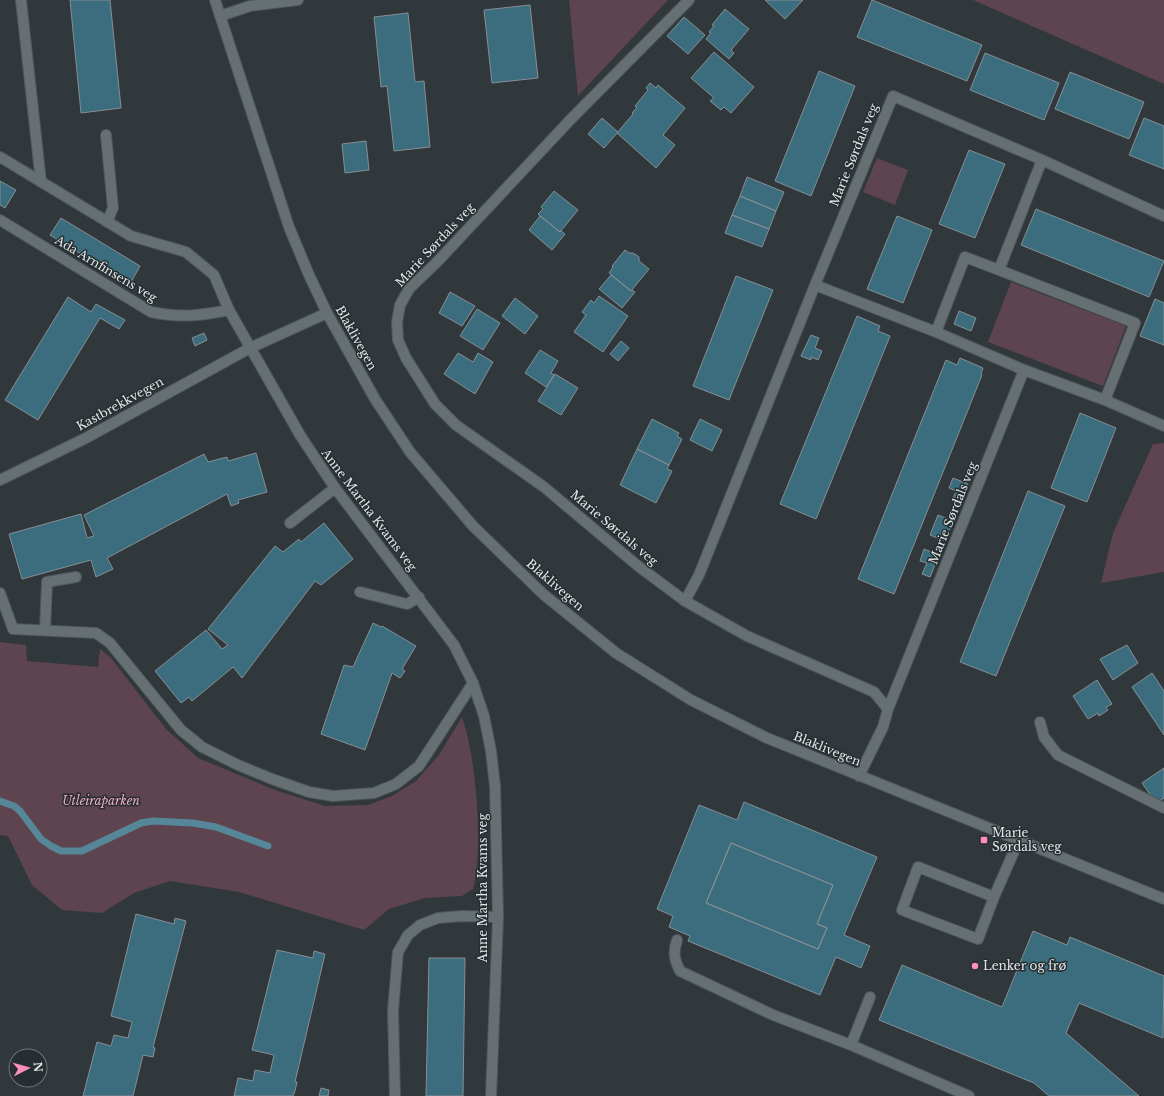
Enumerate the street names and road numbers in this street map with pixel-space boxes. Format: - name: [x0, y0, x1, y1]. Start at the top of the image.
- street label: Marie Sørdals veg: [826, 101, 881, 208]
- street label: Marie Sørdals veg: [392, 199, 478, 290]
- street label: Ada Arnfinsens veg: [52, 232, 161, 305]
- street label: Blaklivegen: [333, 303, 380, 373]
- street label: Kastbrekkvegen: [74, 373, 166, 434]
- street label: Anne Martha Kvams veg: [318, 445, 421, 574]
- street label: Marie Sørdals veg: [925, 459, 980, 566]
- street label: Marie Sørdals veg: [568, 487, 662, 569]
- street label: Blaklivegen: [524, 556, 587, 614]
- street label: Blaklivegen: [791, 728, 863, 769]
- street label: Anne Martha Kvams veg: [475, 813, 490, 964]

